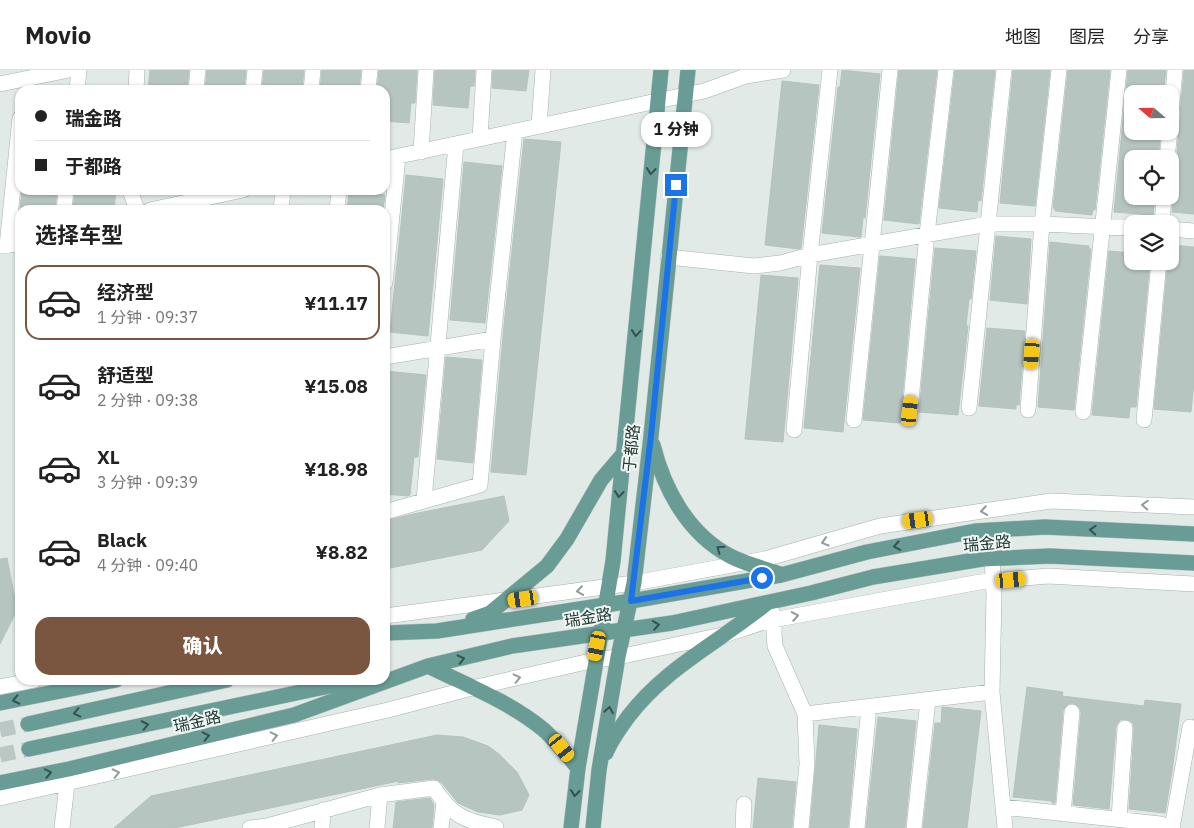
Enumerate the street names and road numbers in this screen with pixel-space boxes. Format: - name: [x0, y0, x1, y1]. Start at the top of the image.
- street label: 于都路: [619, 423, 643, 473]
- street label: 瑞金路: [962, 531, 1012, 555]
- street label: 瑞金路: [563, 603, 613, 631]
- street label: 瑞金路: [171, 706, 223, 736]

